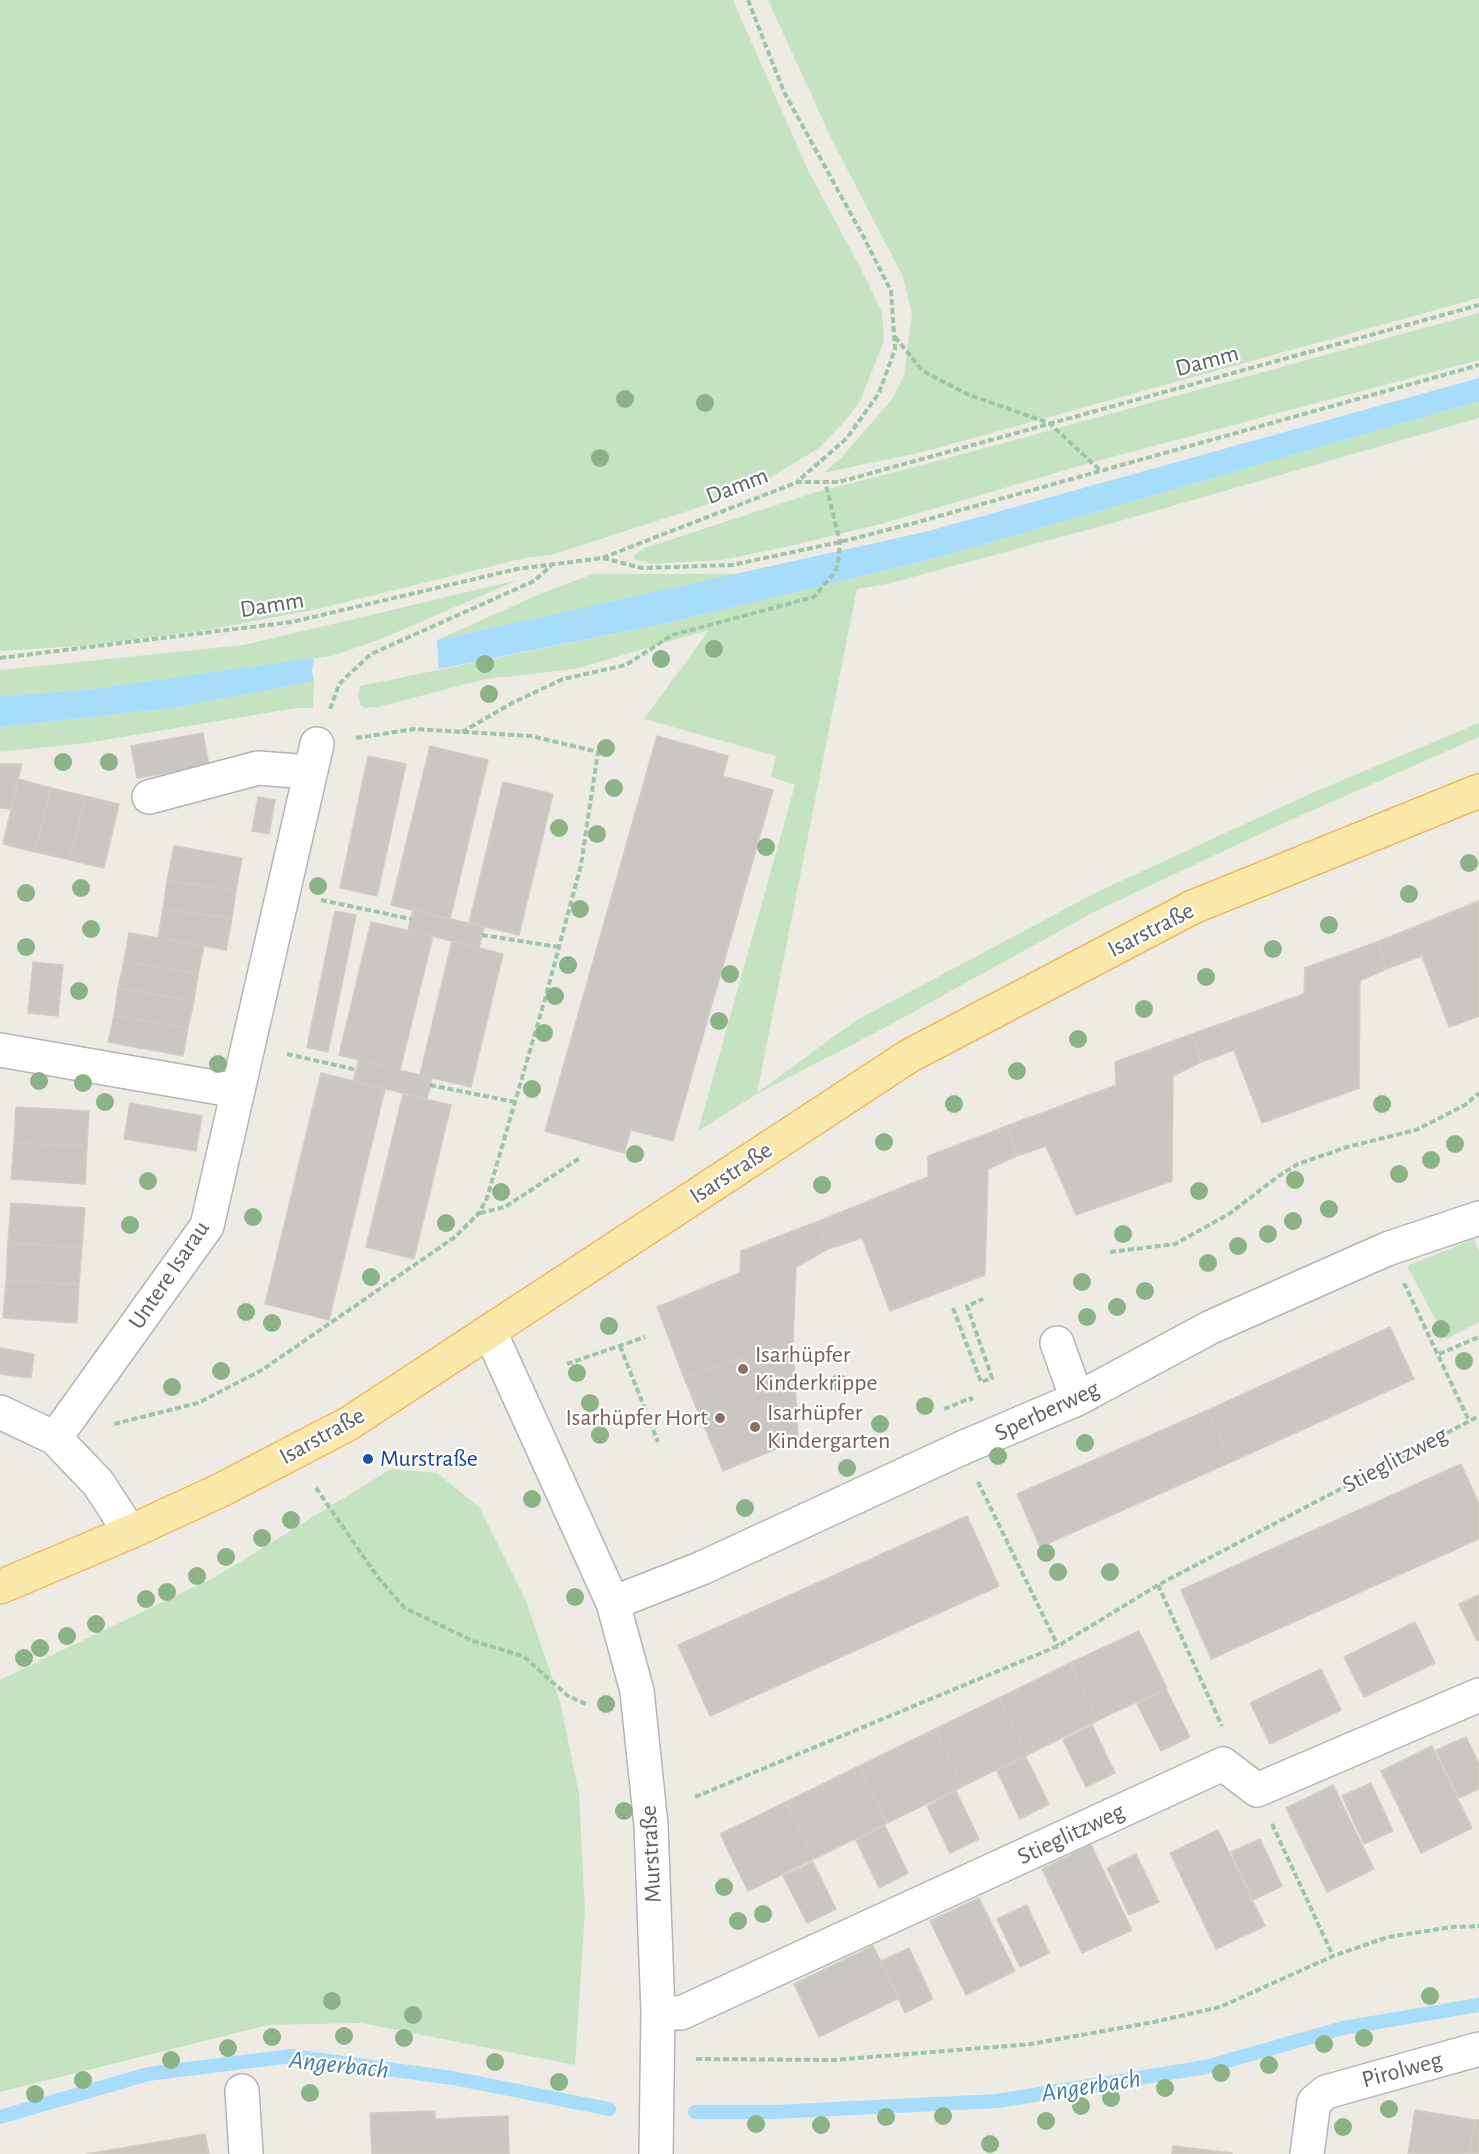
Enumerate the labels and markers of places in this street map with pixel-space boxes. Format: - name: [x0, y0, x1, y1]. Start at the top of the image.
- place label: Isarhüpfer Kinderkrippe: [755, 1341, 878, 1397]
- marker: Isarhüpfer Kinderkrippe: [736, 1362, 750, 1376]
- place label: Isarhüpfer Kindergarten: [767, 1399, 890, 1455]
- place label: Isarhüpfer Hort: [566, 1404, 708, 1432]
- marker: Isarhüpfer Hort: [713, 1411, 727, 1425]
- marker: Isarhüpfer Kindergarten: [748, 1420, 762, 1434]
- place label: Murstraße: [380, 1445, 478, 1473]
- marker: Murstraße: [361, 1452, 375, 1466]

